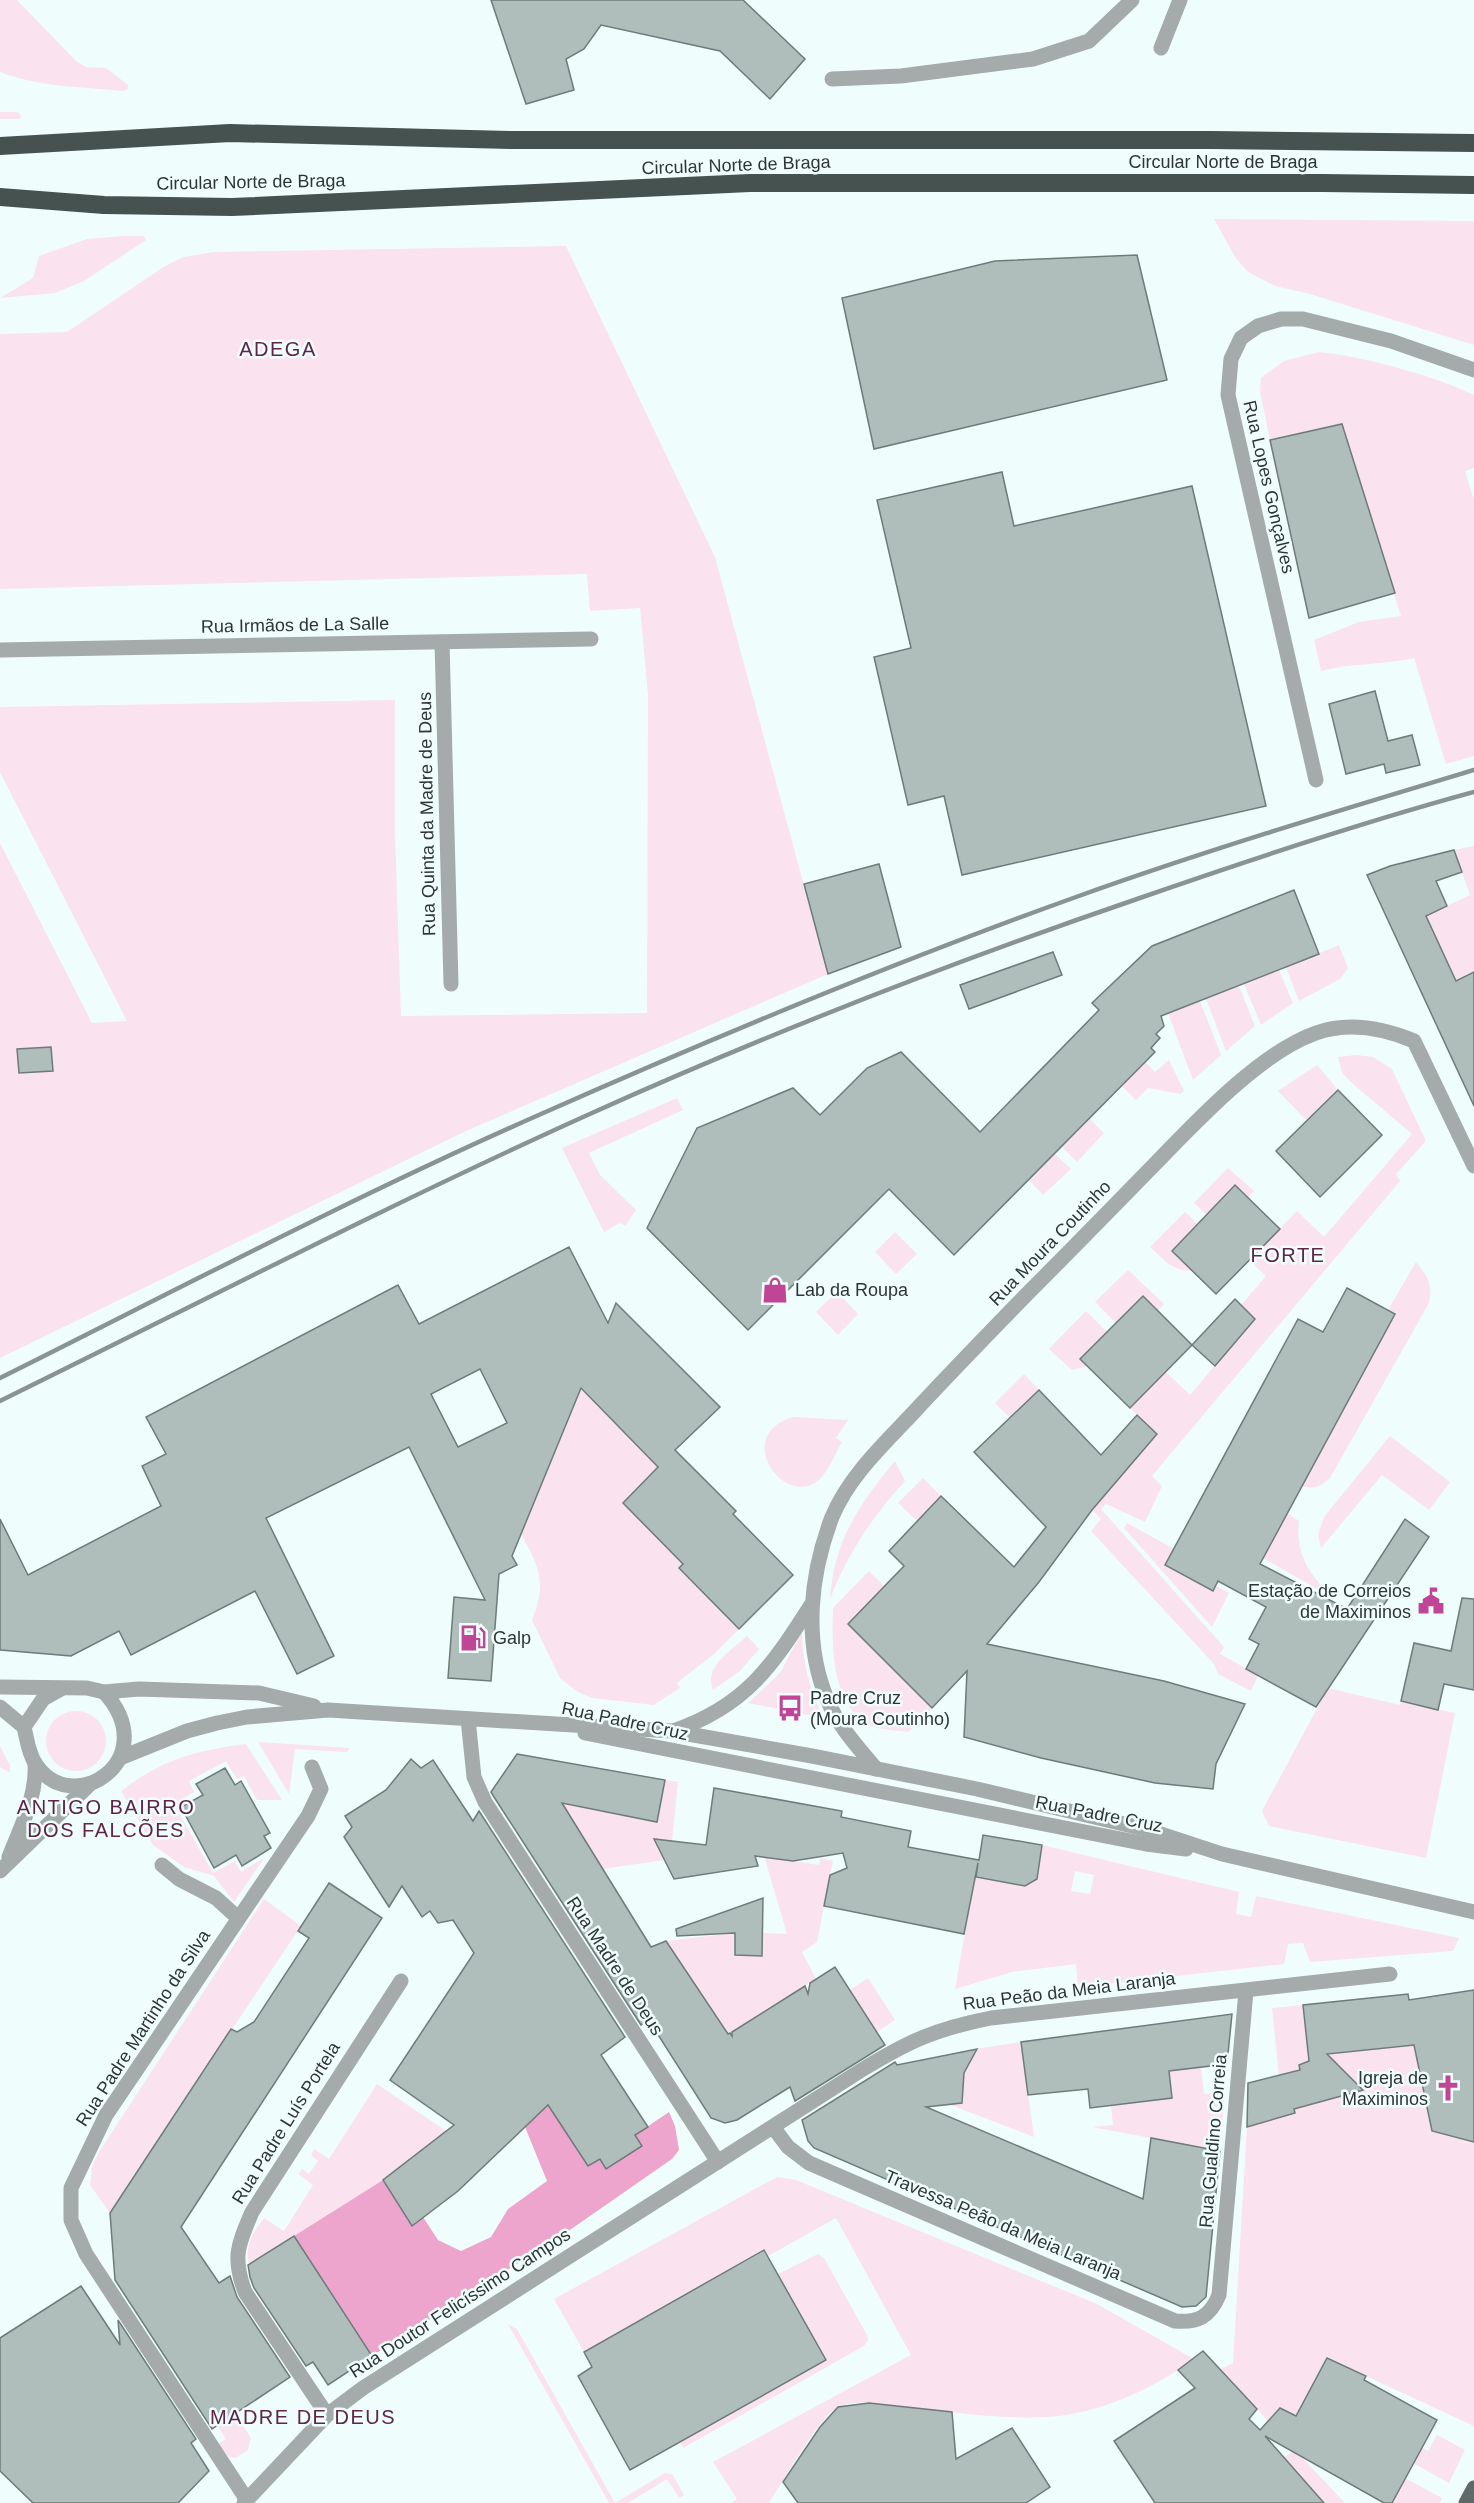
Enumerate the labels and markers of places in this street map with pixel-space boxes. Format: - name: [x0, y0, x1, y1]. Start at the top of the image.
- shop icon: Lab da Roupa: [760, 1275, 790, 1305]
- place label: Lab da Roupa: [795, 1280, 909, 1300]
- place label: Estação de Correios de Maximinos: [1248, 1581, 1411, 1622]
- public building icon: Estação de Correios de Maximinos: [1416, 1586, 1446, 1616]
- fuel station icon: Galp: [458, 1623, 488, 1653]
- place label: Galp: [493, 1628, 531, 1648]
- place label: Padre Cruz (Moura Coutinho): [810, 1688, 950, 1729]
- bus stop icon: Padre Cruz (Moura Coutinho): [775, 1693, 805, 1723]
- place label: Igreja de Maximinos: [1342, 2068, 1428, 2109]
- church icon: Igreja de Maximinos: [1433, 2073, 1463, 2103]

